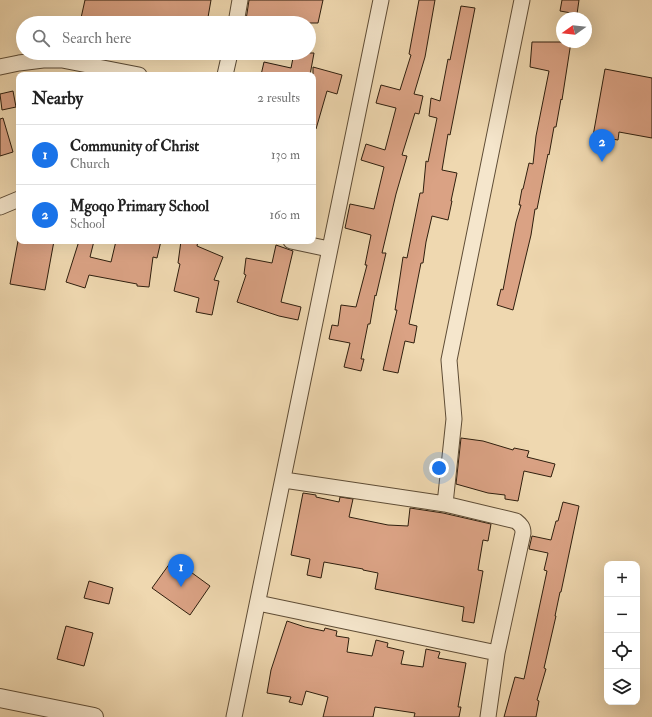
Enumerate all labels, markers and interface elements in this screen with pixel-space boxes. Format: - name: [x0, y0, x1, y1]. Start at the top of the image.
- north arrow: [556, 12, 592, 48]
- search box: [16, 16, 316, 60]
- icon: search: [30, 27, 52, 49]
- text: Search here: [62, 29, 131, 48]
- text: Nearby: [32, 88, 83, 109]
- text: 2 results: [257, 90, 300, 106]
- pin: 2: [589, 129, 615, 162]
- text: Community of Christ: [70, 137, 199, 156]
- text: 1: [43, 147, 47, 163]
- text: 130 m: [271, 147, 300, 163]
- text: Church: [70, 156, 110, 172]
- text: Mgoqo Primary School: [70, 197, 209, 216]
- text: 2: [42, 207, 48, 223]
- text: 160 m: [269, 207, 300, 223]
- text: School: [70, 216, 105, 232]
- your location: [429, 458, 449, 478]
- pin: 1: [168, 554, 194, 587]
- map controls: [604, 561, 640, 705]
- button: +: [604, 561, 640, 597]
- button: −: [604, 597, 640, 633]
- button: locate: [604, 633, 640, 669]
- button: layers: [604, 669, 640, 705]

